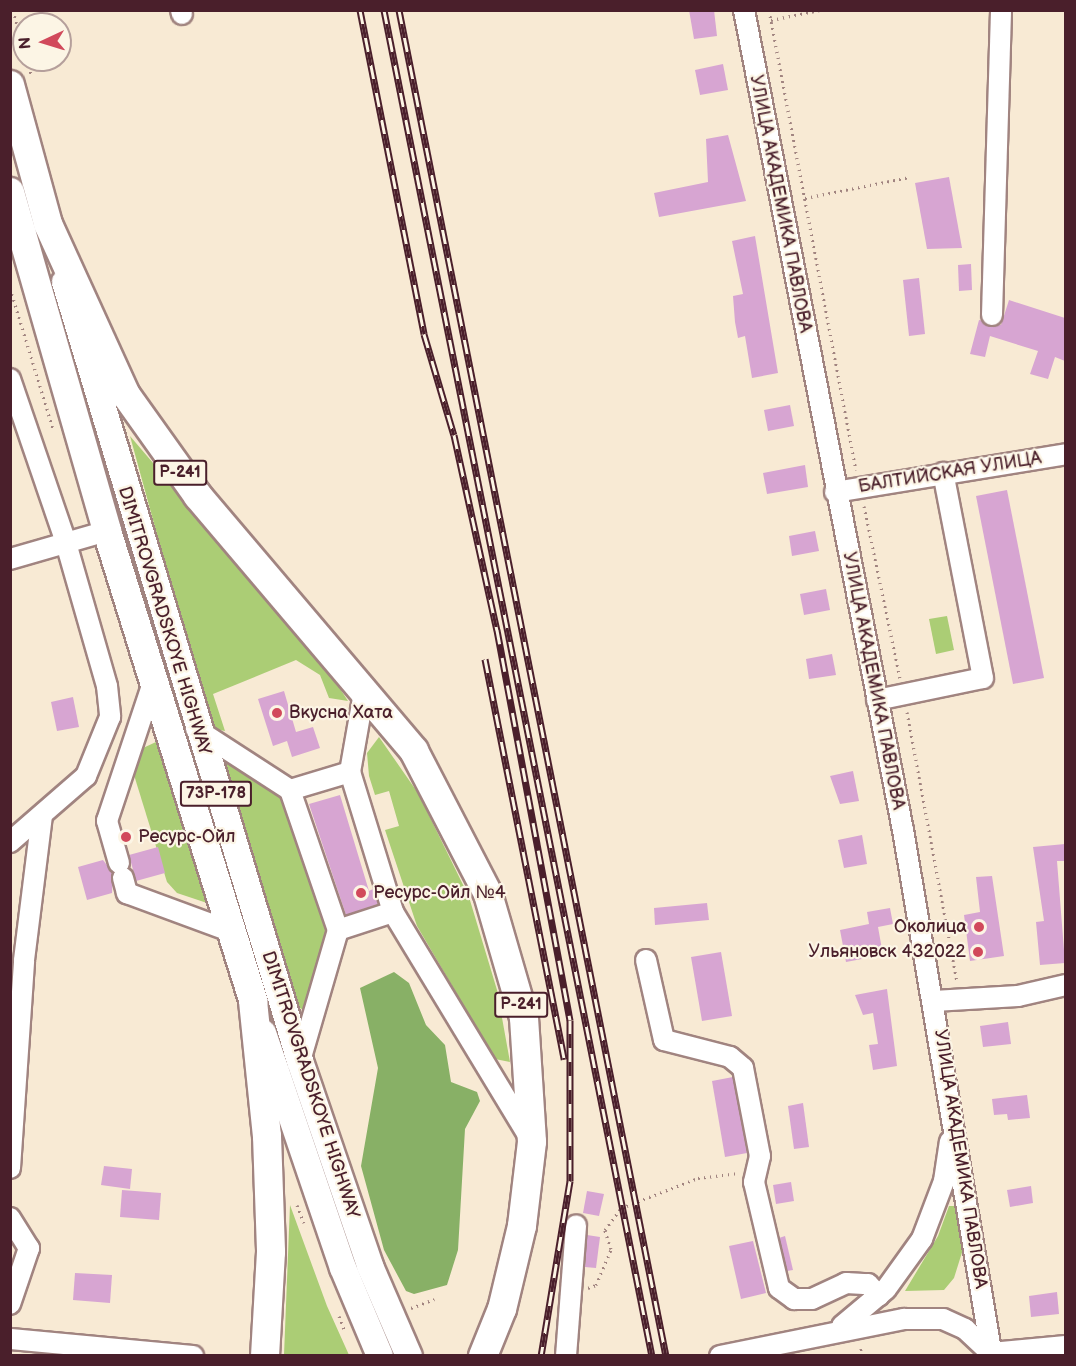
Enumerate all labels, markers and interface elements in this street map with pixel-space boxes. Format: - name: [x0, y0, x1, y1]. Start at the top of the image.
- north arrow: [12, 12, 72, 72]
- text: N: [16, 36, 35, 50]
- street label: УЛИЦА АКАДЕМИКА ПАВЛОВА: [744, 73, 816, 335]
- street label: БАЛТИЙСКАЯ УЛИЦА: [857, 448, 1043, 498]
- road number: Р-241: [153, 460, 207, 486]
- street label: DIMITROVGRADSKOYE HIGHWAY: [113, 484, 215, 758]
- street label: УЛИЦА АКАДЕМИКА ПАВЛОВА: [837, 550, 909, 812]
- place label: Вкусна Хата: [289, 702, 393, 724]
- marker: Вкусна Хата: [270, 706, 284, 720]
- road number: 73Р-178: [178, 781, 254, 807]
- place label: Ресурс-Ойл: [138, 826, 236, 848]
- marker: Ресурс-Ойл: [119, 830, 133, 844]
- place label: Ресурс-Ойл №4: [373, 882, 506, 904]
- marker: Ресурс-Ойл №4: [354, 886, 368, 900]
- place label: Околица: [894, 916, 967, 938]
- marker: Околица: [972, 920, 986, 934]
- place label: Ульяновск 432022: [808, 941, 966, 963]
- marker: Ульяновск 432022: [971, 945, 985, 959]
- street label: DIMITROVGRADSKOYE HIGHWAY: [257, 949, 363, 1221]
- road number: Р-241: [494, 992, 548, 1018]
- street label: УЛИЦА АКАДЕМИКА ПАВЛОВА: [929, 1028, 991, 1290]

